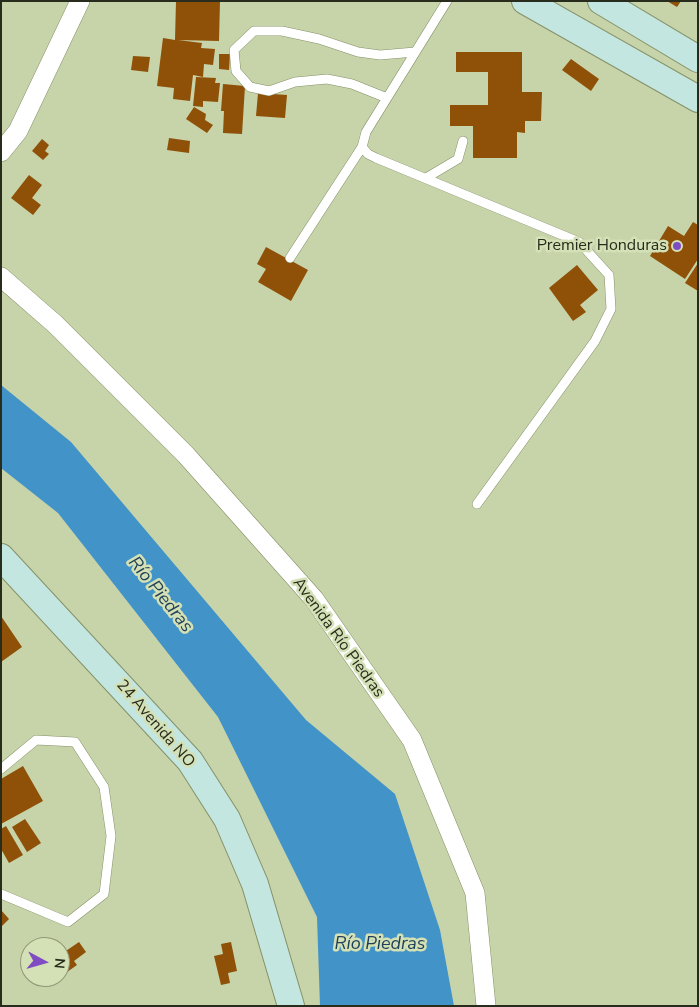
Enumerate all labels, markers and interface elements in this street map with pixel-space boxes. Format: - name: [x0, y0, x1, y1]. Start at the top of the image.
- place label: Premier Honduras: [537, 236, 667, 256]
- marker: Premier Honduras: [671, 240, 683, 252]
- water label: Río Piedras: [123, 553, 197, 637]
- street label: Avenida Río Piedras: [288, 574, 388, 702]
- street label: 24 Avenida NO: [112, 676, 198, 772]
- water label: Río Piedras: [334, 934, 426, 956]
- north arrow: [20, 937, 70, 987]
- text: N: [49, 957, 69, 970]

